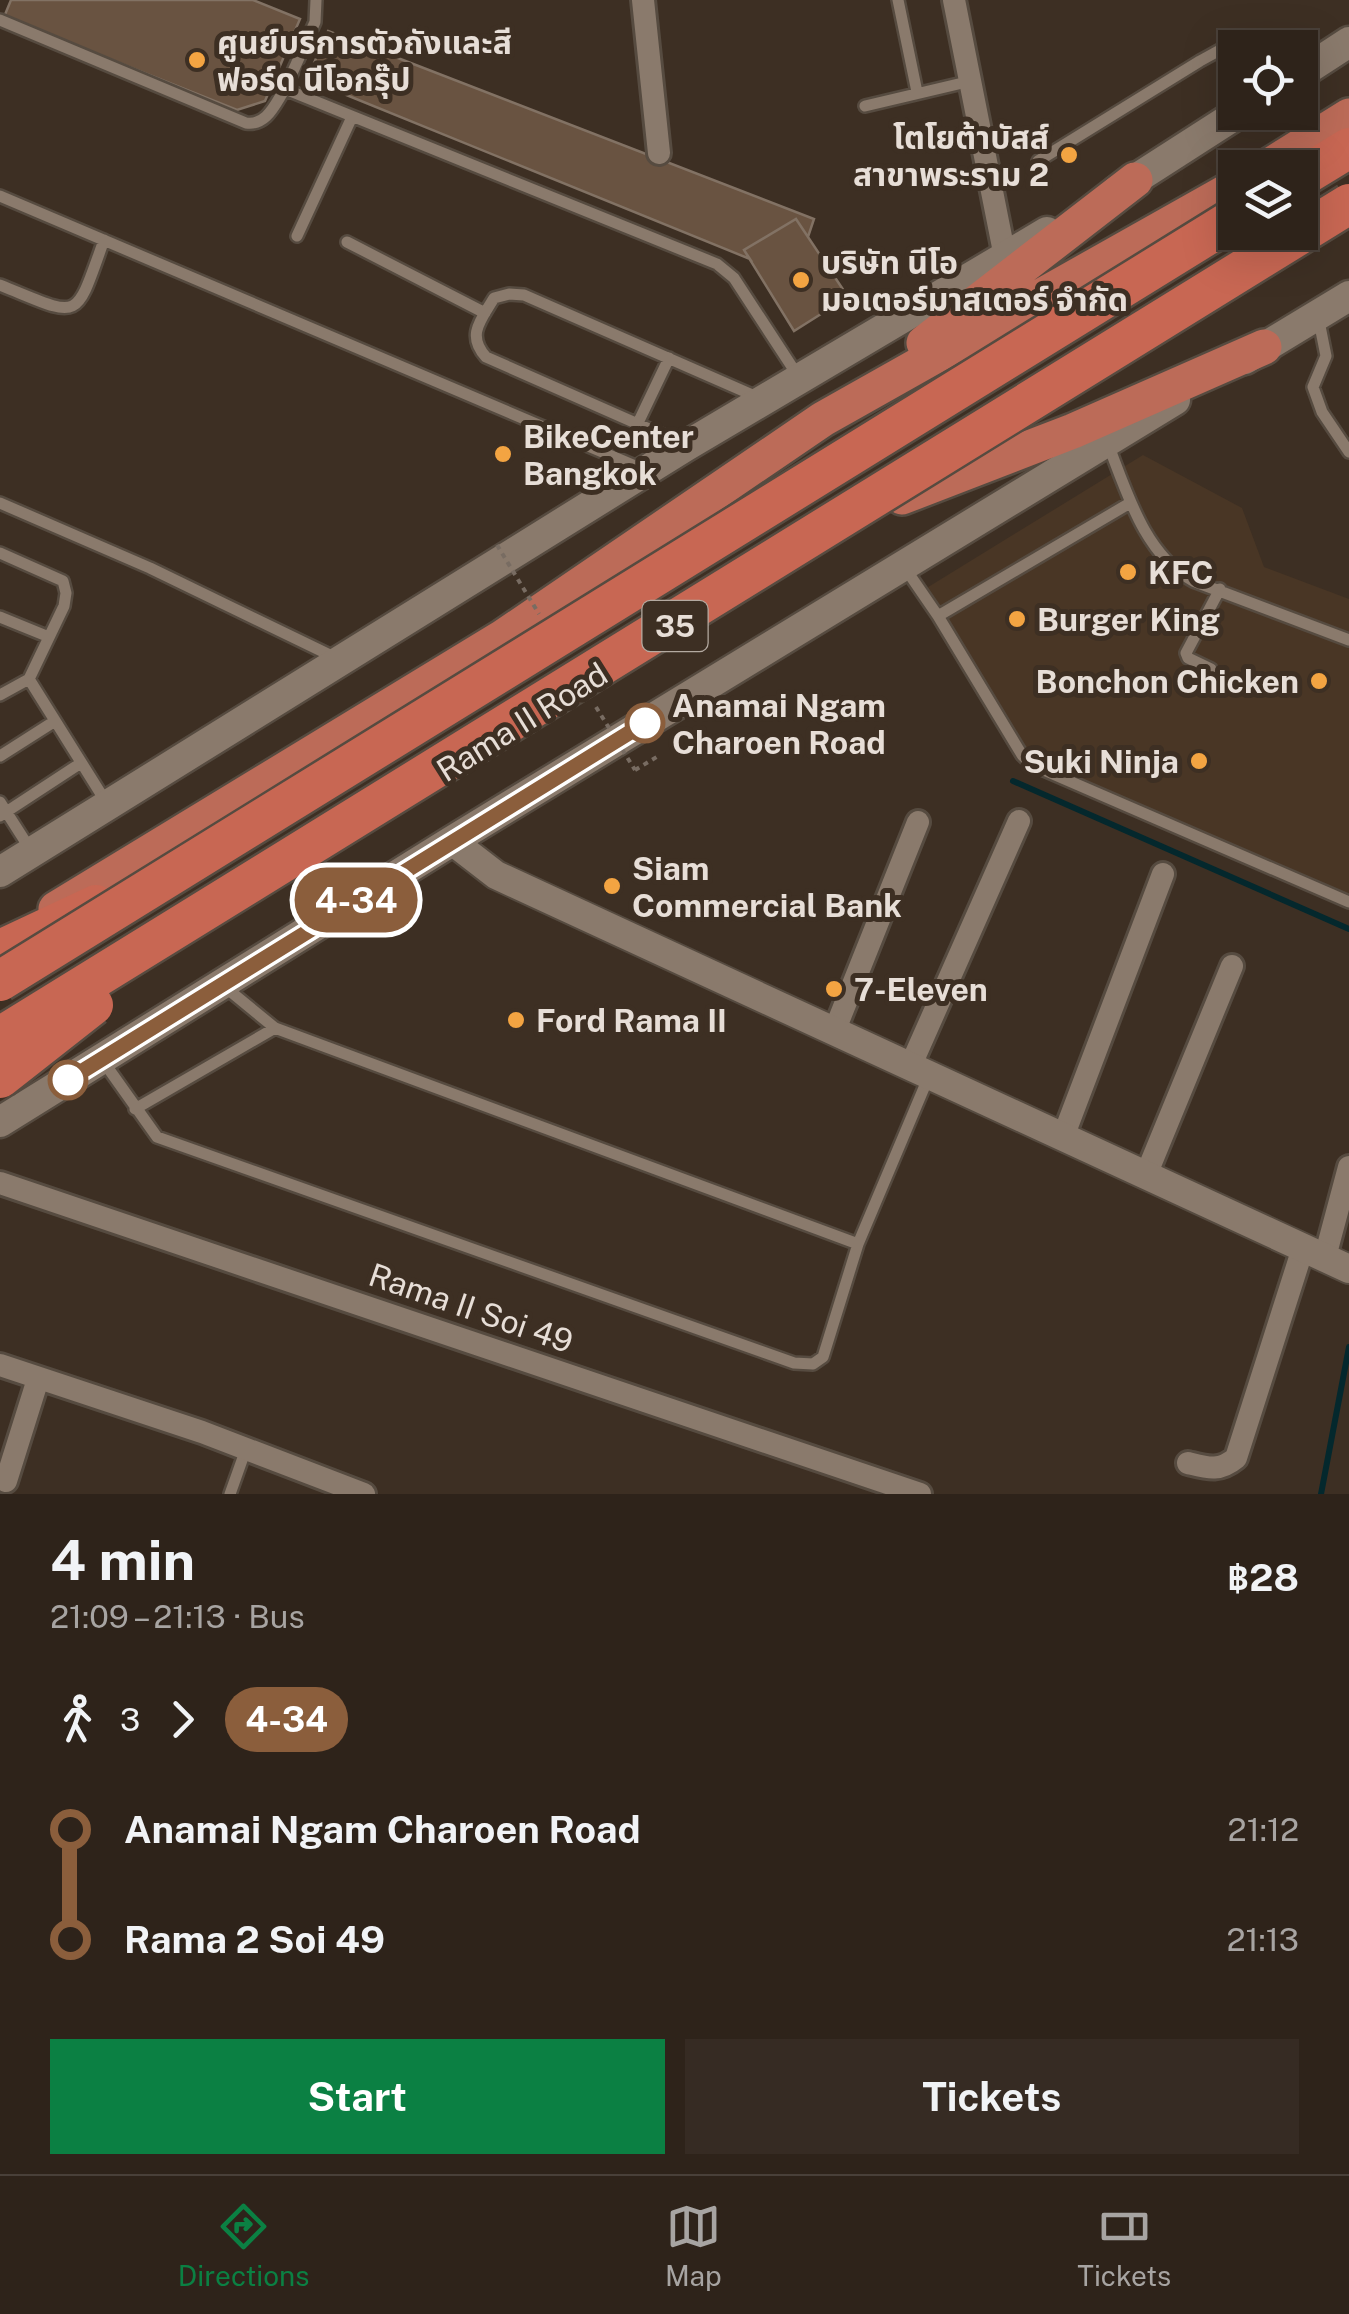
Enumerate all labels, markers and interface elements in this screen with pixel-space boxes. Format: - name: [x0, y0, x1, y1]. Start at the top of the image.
- place label: ศูนย์บริการตัวถังและสี ฟอร์ด นีโอกรุ๊ป: [217, 24, 512, 99]
- map controls: [1218, 30, 1318, 250]
- button: locate: [1218, 30, 1318, 130]
- marker: ศูนย์บริการตัวถังและสี ฟอร์ด นีโอกรุ๊ป: [186, 49, 208, 71]
- place label: โตโยต้าบัสส์ สาขาพระราม 2: [853, 119, 1049, 193]
- marker: โตโยต้าบัสส์ สาขาพระราม 2: [1058, 144, 1080, 166]
- button: layers: [1218, 150, 1318, 250]
- place label: บริษัท นีโอ มอเตอร์มาสเตอร์ จำกัด: [821, 244, 1128, 318]
- marker: บริษัท นีโอ มอเตอร์มาสเตอร์ จำกัด: [790, 269, 812, 291]
- place label: BikeCenter Bangkok: [523, 418, 694, 492]
- marker: BikeCenter Bangkok: [492, 443, 514, 465]
- place label: KFC: [1148, 554, 1214, 591]
- marker: KFC: [1117, 561, 1139, 583]
- road number: 35: [642, 601, 708, 651]
- place label: Burger King: [1037, 601, 1220, 638]
- marker: Burger King: [1006, 608, 1028, 630]
- street label: Rama II Road: [430, 655, 614, 789]
- place label: Bonchon Chicken: [1036, 663, 1299, 700]
- marker: Bonchon Chicken: [1308, 670, 1330, 692]
- place label: Anamai Ngam Charoen Road: [672, 687, 886, 761]
- marker: Anamai Ngam Charoen Road: [626, 704, 664, 742]
- place label: Suki Ninja: [1023, 743, 1179, 780]
- marker: Suki Ninja: [1188, 750, 1210, 772]
- place label: Siam Commercial Bank: [632, 850, 902, 924]
- line badge: 4-34: [286, 868, 426, 932]
- marker: Siam Commercial Bank: [601, 875, 623, 897]
- text: 4-34: [315, 880, 397, 921]
- place label: 7-Eleven: [854, 971, 988, 1008]
- marker: 7-Eleven: [823, 978, 845, 1000]
- place label: Ford Rama II: [536, 1002, 727, 1039]
- marker: Ford Rama II: [505, 1009, 527, 1031]
- unlabelled marker: [49, 1061, 87, 1099]
- street label: Rama II Soi 49: [364, 1256, 578, 1360]
- text: 4 min: [50, 1528, 195, 1592]
- text: ฿28: [1227, 1555, 1299, 1600]
- text: 21:09 – 21:13 · Bus: [50, 1598, 305, 1635]
- icon: walk: [50, 1692, 105, 1747]
- icon: forward: [155, 1692, 210, 1747]
- text: 4-34: [245, 1699, 328, 1740]
- text: 3: [120, 1701, 140, 1738]
- text: Anamai Ngam Charoen Road: [124, 1807, 641, 1852]
- text: 21:12: [1228, 1811, 1299, 1848]
- text: Rama 2 Soi 49: [124, 1917, 385, 1962]
- text: 21:13: [1227, 1921, 1299, 1958]
- button: Start: [50, 2039, 665, 2154]
- button: Tickets: [685, 2039, 1299, 2154]
- tab: Directions: [178, 2199, 309, 2292]
- tab: Map: [665, 2199, 722, 2292]
- tab: Tickets: [1077, 2199, 1171, 2292]

